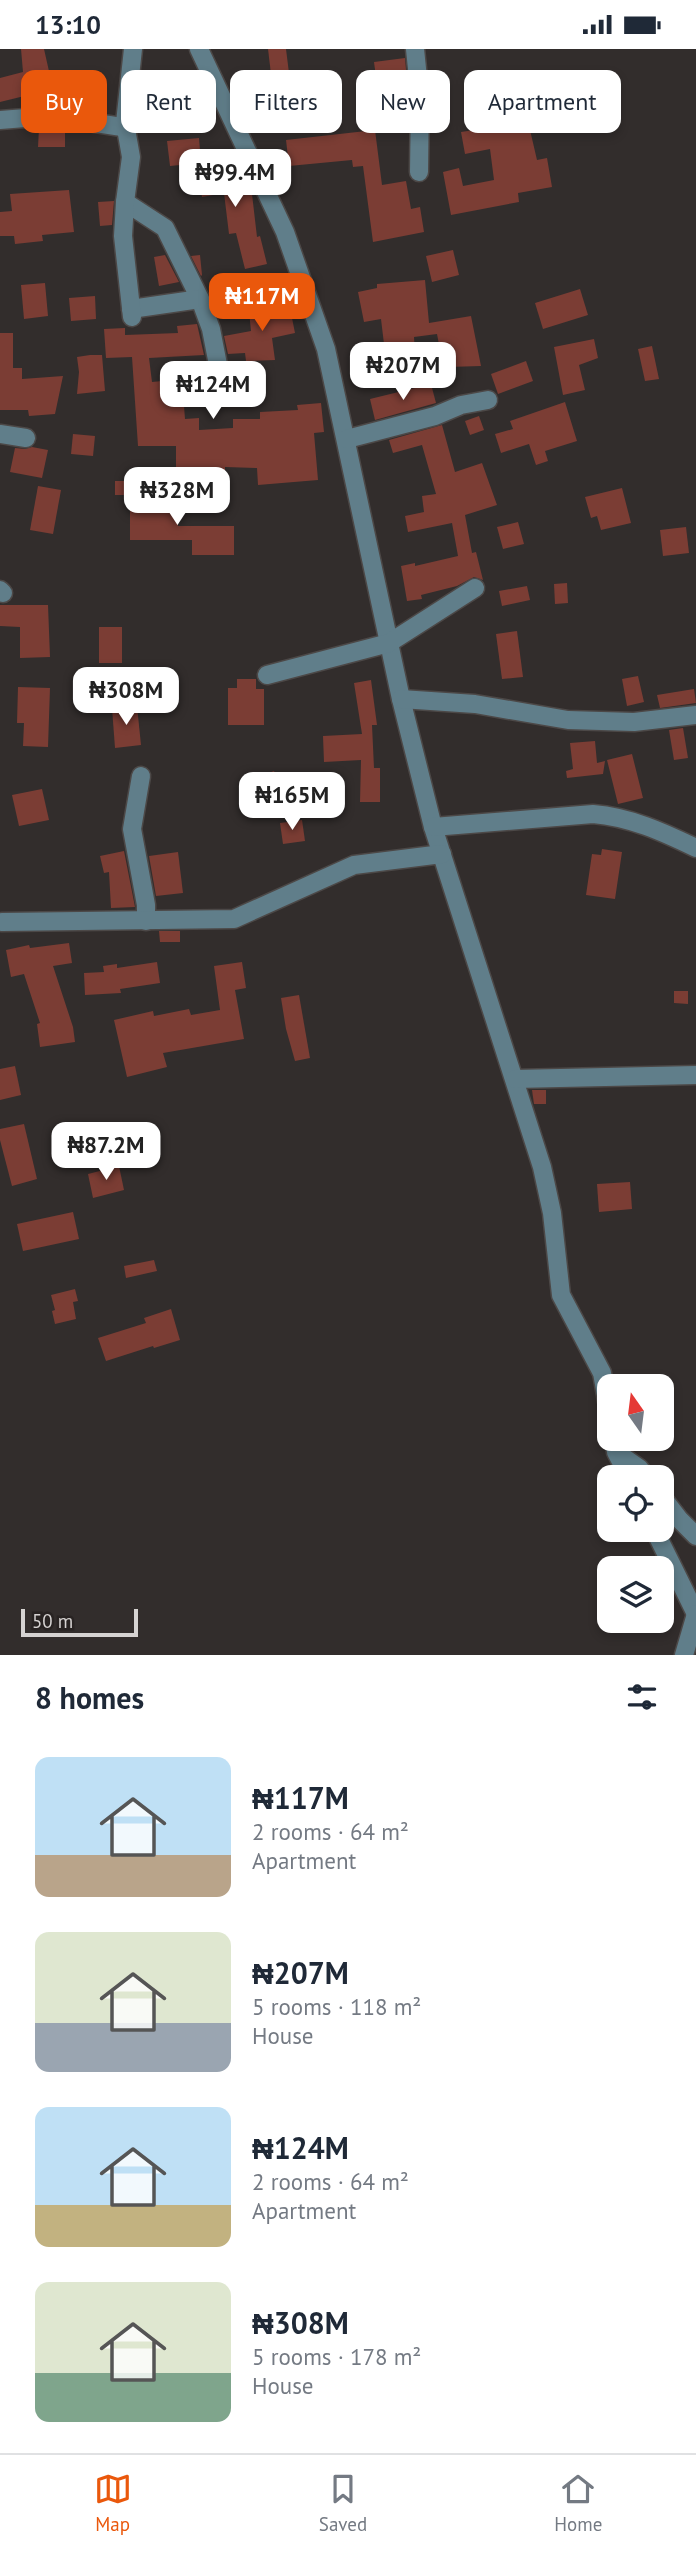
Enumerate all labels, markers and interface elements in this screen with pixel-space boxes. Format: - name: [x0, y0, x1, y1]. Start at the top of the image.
- text: 13:10: [35, 8, 101, 41]
- chip: Buy: [21, 70, 107, 133]
- chip: Rent: [121, 70, 216, 133]
- chip: Filters: [230, 70, 342, 133]
- chip: New: [356, 70, 450, 133]
- chip: Apartment: [464, 70, 621, 133]
- pin: ₦99.4M: [178, 149, 292, 209]
- text: ₦99.4M: [195, 157, 275, 186]
- pin: ₦117M: [213, 273, 311, 333]
- text: ₦117M: [225, 281, 299, 310]
- pin: ₦207M: [354, 343, 452, 402]
- text: ₦207M: [366, 350, 440, 379]
- pin: ₦124M: [164, 361, 262, 421]
- text: ₦124M: [176, 369, 250, 398]
- pin: ₦328M: [128, 468, 226, 527]
- text: ₦328M: [140, 475, 214, 504]
- pin: ₦308M: [77, 667, 175, 727]
- text: ₦308M: [89, 675, 163, 704]
- pin: ₦165M: [243, 773, 341, 832]
- text: ₦165M: [255, 780, 329, 809]
- pin: ₦87.2M: [49, 1123, 163, 1182]
- text: ₦87.2M: [67, 1130, 145, 1159]
- north arrow: [597, 1374, 674, 1451]
- map controls: [597, 1374, 674, 1633]
- button: locate: [597, 1465, 674, 1542]
- button: layers: [597, 1556, 674, 1633]
- scale bar: [21, 1606, 138, 1638]
- text: 50 m: [32, 1609, 73, 1633]
- text: 8 homes: [35, 1678, 144, 1717]
- icon: filters: [623, 1678, 661, 1716]
- text: ₦117M: [252, 1778, 349, 1817]
- icon: home: [91, 1785, 175, 1869]
- text: 2 rooms · 64 m²: [252, 1817, 409, 1846]
- text: Apartment: [252, 1846, 356, 1875]
- text: ₦207M: [252, 1953, 349, 1992]
- icon: home: [91, 1960, 175, 2044]
- text: 5 rooms · 118 m²: [252, 1992, 421, 2021]
- text: House: [252, 2021, 314, 2050]
- text: ₦124M: [252, 2128, 349, 2167]
- icon: home: [91, 2135, 175, 2219]
- text: 2 rooms · 64 m²: [252, 2167, 409, 2196]
- text: Apartment: [252, 2196, 356, 2225]
- text: ₦308M: [252, 2303, 349, 2342]
- icon: home: [91, 2310, 175, 2394]
- text: 5 rooms · 178 m²: [252, 2342, 421, 2371]
- text: House: [252, 2371, 314, 2400]
- tab: Map: [94, 2470, 132, 2536]
- tab: Saved: [319, 2470, 367, 2536]
- tab: Home: [554, 2470, 602, 2536]

